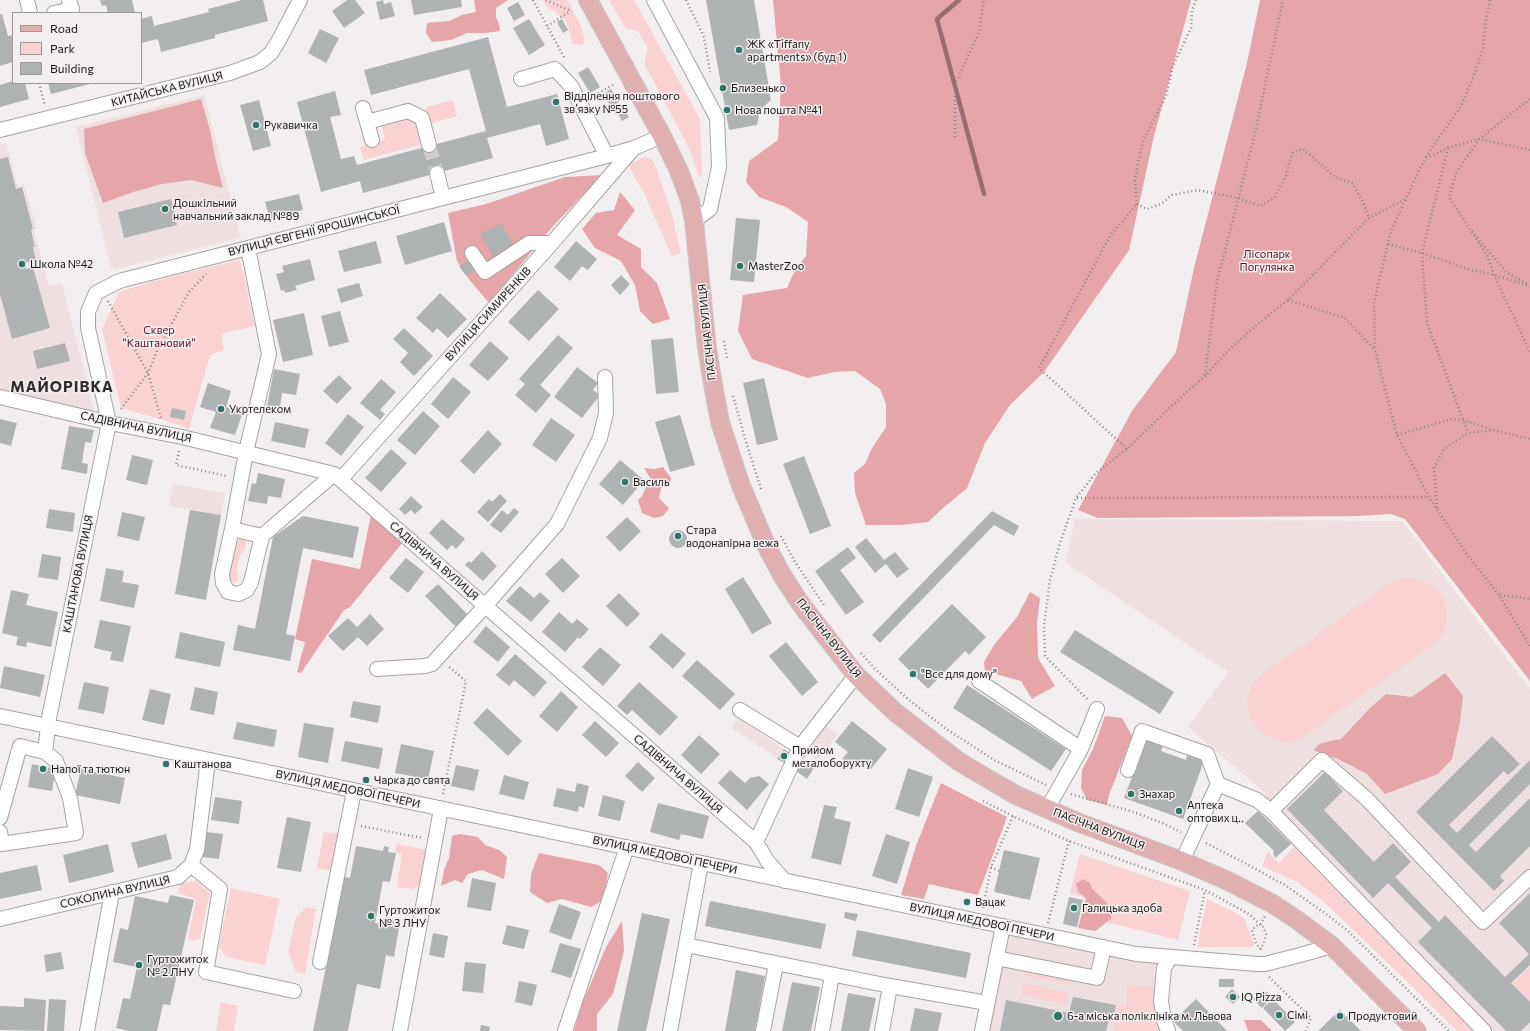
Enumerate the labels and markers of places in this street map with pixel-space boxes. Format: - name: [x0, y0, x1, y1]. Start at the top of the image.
- place label: ЖК «Tiffany apartments» (буд 1): [747, 37, 847, 63]
- marker: ЖК «Tiffany apartments» (буд 1): [734, 45, 744, 55]
- place label: Близенько: [731, 81, 786, 95]
- marker: Близенько: [718, 83, 728, 93]
- place label: Відділення поштового зв’язку №55: [564, 89, 680, 115]
- marker: Відділення поштового зв’язку №55: [551, 97, 561, 107]
- place label: Нова пошта №41: [735, 103, 822, 117]
- marker: Нова пошта №41: [722, 105, 732, 115]
- place label: Рукавичка: [264, 118, 318, 132]
- marker: Рукавичка: [251, 120, 261, 130]
- place label: Дошкільний навчальний заклад №89: [173, 196, 299, 222]
- marker: Дошкільний навчальний заклад №89: [160, 204, 170, 214]
- place label: Школа №42: [30, 257, 93, 271]
- marker: Школа №42: [17, 259, 27, 269]
- place label: MasterZoo: [748, 259, 804, 273]
- marker: MasterZoo: [735, 261, 745, 271]
- place label: Укртелеком: [229, 402, 291, 416]
- marker: Укртелеком: [216, 404, 226, 414]
- place label: Василь: [633, 475, 670, 489]
- marker: Василь: [620, 477, 630, 487]
- place label: Стара водонапірна вежа: [686, 523, 779, 549]
- marker: Стара водонапірна вежа: [673, 531, 683, 541]
- place label: "Все для дому": [921, 667, 997, 681]
- marker: "Все для дому": [908, 669, 918, 679]
- place label: Прийом металоборухту: [792, 743, 871, 769]
- marker: Прийом металоборухту: [779, 751, 789, 761]
- place label: Каштанова: [174, 757, 231, 771]
- marker: Каштанова: [161, 759, 171, 769]
- place label: Напої та тютюн: [51, 762, 130, 776]
- marker: Напої та тютюн: [38, 764, 48, 774]
- place label: Чарка до свята: [374, 773, 450, 787]
- marker: Чарка до свята: [361, 775, 371, 785]
- place label: Знахар: [1139, 787, 1175, 801]
- marker: Знахар: [1126, 789, 1136, 799]
- place label: Аптека оптових ц‥: [1187, 798, 1244, 824]
- marker: Аптека оптових ц‥: [1174, 806, 1184, 816]
- place label: Вацак: [975, 895, 1006, 909]
- marker: Вацак: [962, 897, 972, 907]
- place label: Галицька здоба: [1082, 901, 1162, 915]
- place label: Гуртожиток № 3 ЛНУ: [379, 903, 441, 929]
- marker: Галицька здоба: [1069, 903, 1079, 913]
- marker: Гуртожиток № 3 ЛНУ: [366, 911, 376, 921]
- place label: Гуртожиток № 2 ЛНУ: [147, 952, 209, 978]
- marker: Гуртожиток № 2 ЛНУ: [134, 960, 144, 970]
- place label: IQ Pizza: [1241, 990, 1282, 1004]
- marker: IQ Pizza: [1228, 992, 1238, 1002]
- place label: Сімі: [1287, 1008, 1308, 1022]
- place label: 6-а міська поліклініка м. Львова: [1067, 1009, 1232, 1023]
- place label: Продуктовий: [1348, 1009, 1417, 1023]
- marker: 6-а міська поліклініка м. Львова: [1052, 1010, 1064, 1022]
- marker: Сімі: [1274, 1010, 1284, 1020]
- marker: Продуктовий: [1335, 1011, 1345, 1021]

